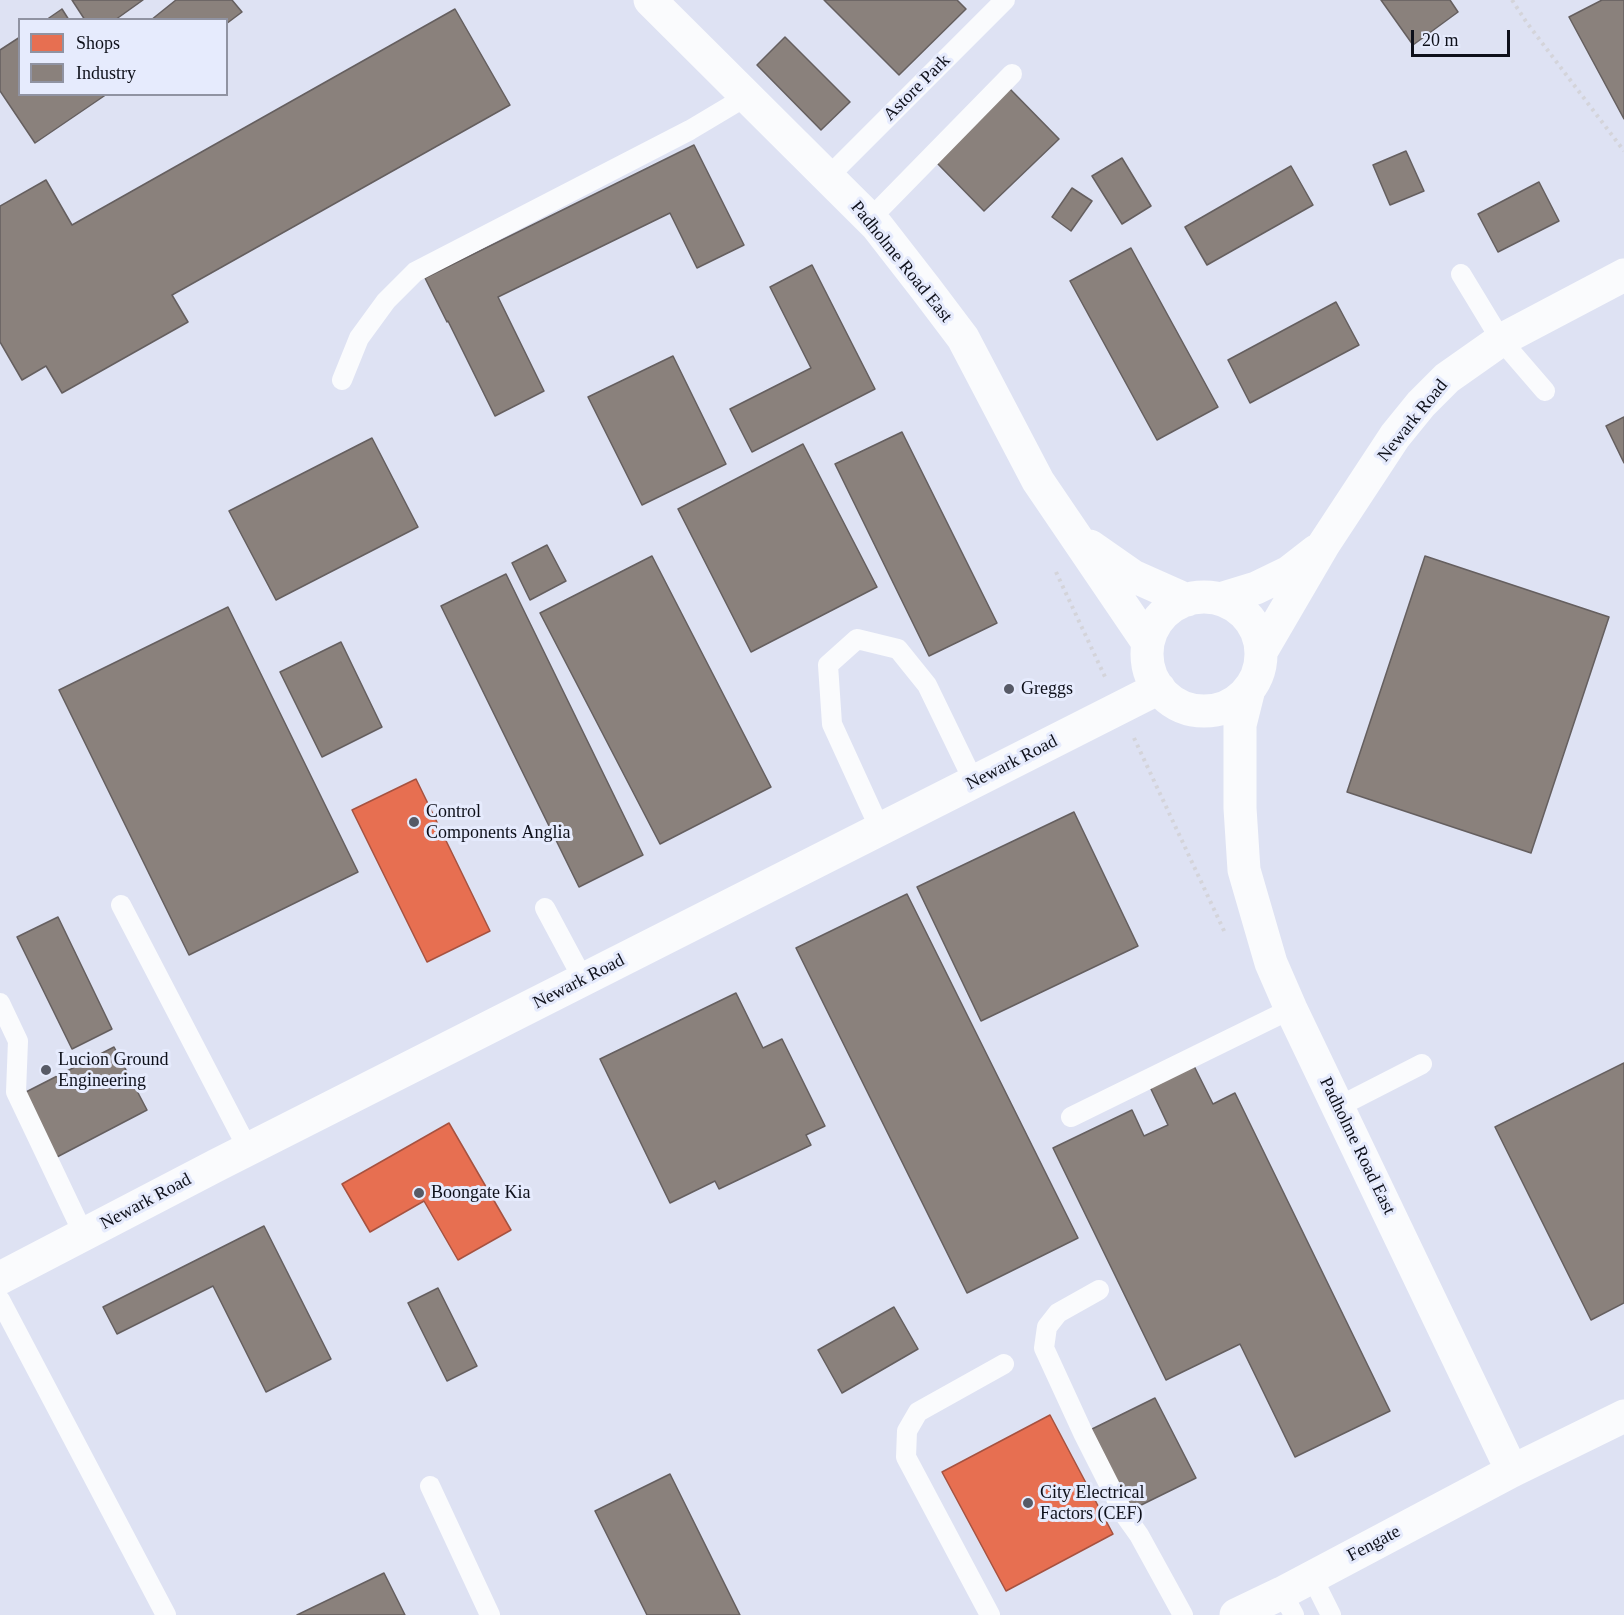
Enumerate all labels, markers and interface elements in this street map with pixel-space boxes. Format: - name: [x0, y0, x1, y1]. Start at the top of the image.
- legend: [18, 18, 228, 96]
- scale bar: [1414, 18, 1513, 56]
- text: 20 m: [1422, 30, 1459, 50]
- text: Shops: [76, 33, 120, 53]
- street label: Astore Park: [879, 50, 955, 126]
- text: Industry: [76, 63, 136, 83]
- street label: Padholme Road East: [845, 197, 957, 327]
- street label: Newark Road: [1373, 376, 1453, 466]
- place label: Greggs: [1021, 678, 1073, 700]
- marker: Greggs: [1002, 682, 1016, 696]
- street label: Newark Road: [963, 731, 1061, 795]
- place label: Control Components Anglia: [426, 801, 570, 844]
- marker: Control Components Anglia: [407, 815, 421, 829]
- street label: Newark Road: [530, 950, 628, 1014]
- place label: Lucion Ground Engineering: [58, 1049, 168, 1092]
- marker: Lucion Ground Engineering: [39, 1063, 53, 1077]
- street label: Padholme Road East: [1314, 1074, 1400, 1218]
- street label: Newark Road: [97, 1169, 195, 1235]
- place label: Boongate Kia: [431, 1182, 530, 1204]
- marker: Boongate Kia: [412, 1186, 426, 1200]
- place label: City Electrical Factors (CEF): [1040, 1482, 1144, 1524]
- marker: City Electrical Factors (CEF): [1021, 1496, 1035, 1510]
- street label: Fengate: [1344, 1521, 1404, 1567]

